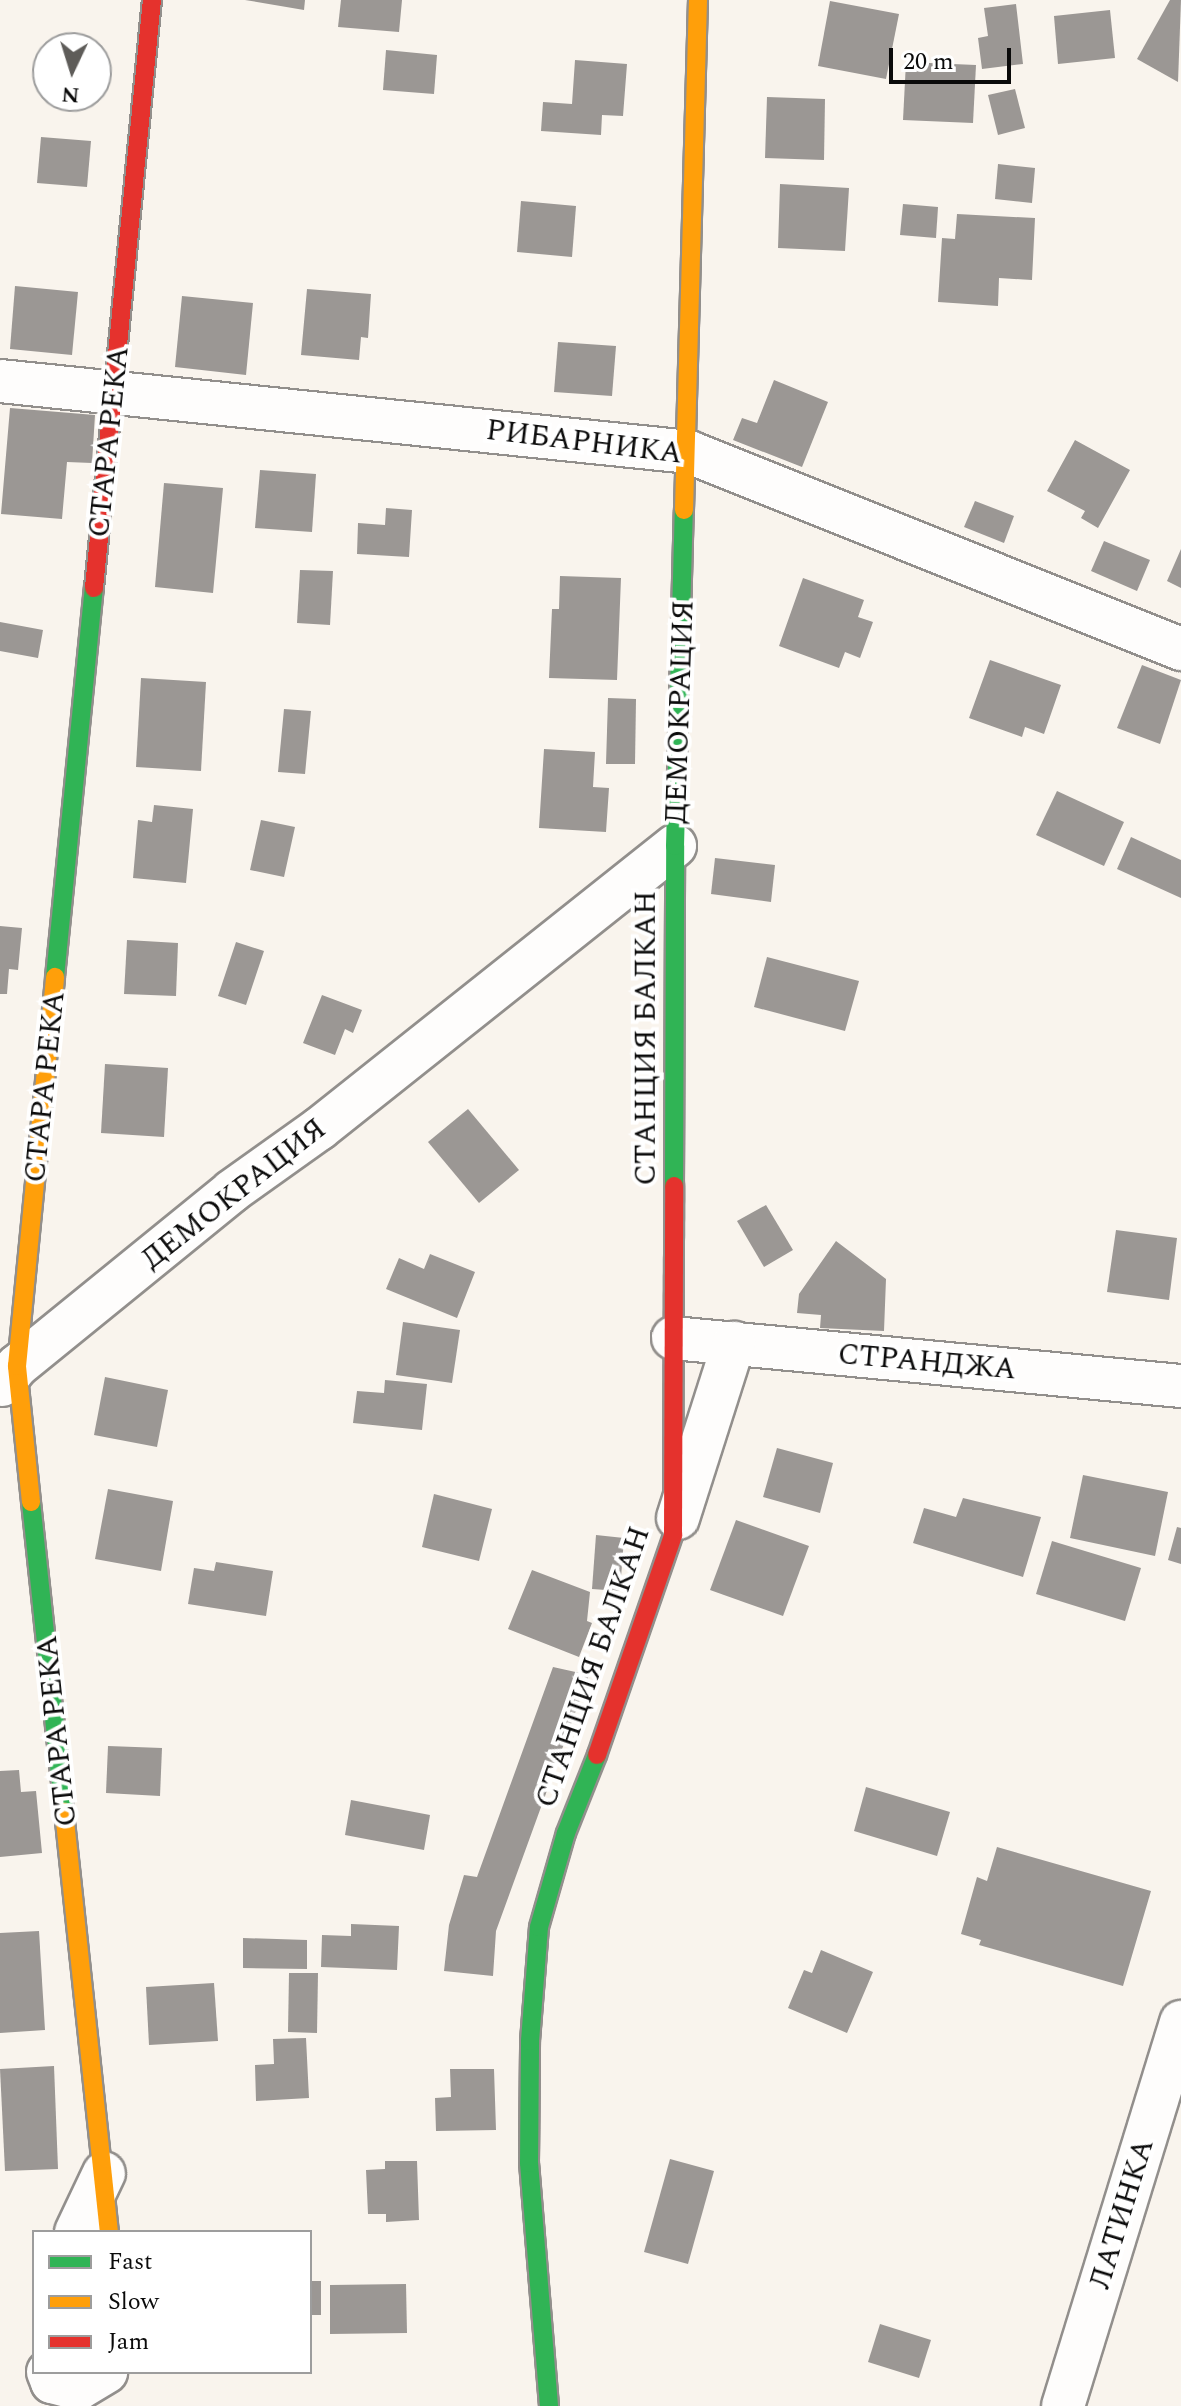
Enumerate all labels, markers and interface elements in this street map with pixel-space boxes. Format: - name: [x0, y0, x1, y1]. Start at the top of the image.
- north arrow: [32, 32, 112, 112]
- scale bar: [893, 32, 1015, 82]
- text: 20 m: [903, 44, 954, 80]
- text: N: [60, 77, 81, 112]
- street label: СТАРА РЕКА: [81, 345, 137, 539]
- street label: РИБАРНИКА: [484, 412, 684, 472]
- street label: ДЕМОКРАЦИЯ: [658, 599, 702, 825]
- street label: СТАНЦИЯ БАЛКАН: [628, 890, 664, 1186]
- street label: СТАРА РЕКА: [17, 990, 73, 1184]
- street label: ДЕМОКРАЦИЯ: [135, 1111, 333, 1277]
- street label: СТРАНДЖА: [836, 1336, 1018, 1388]
- street label: СТАНЦИЯ БАЛКАН: [528, 1522, 658, 1812]
- street label: СТАРА РЕКА: [29, 1634, 85, 1828]
- street label: ЛАТИНКА: [1082, 2134, 1162, 2294]
- legend: [32, 2230, 312, 2374]
- text: Fast: [108, 2244, 153, 2280]
- text: Slow: [108, 2284, 159, 2320]
- text: Jam: [108, 2324, 149, 2360]

